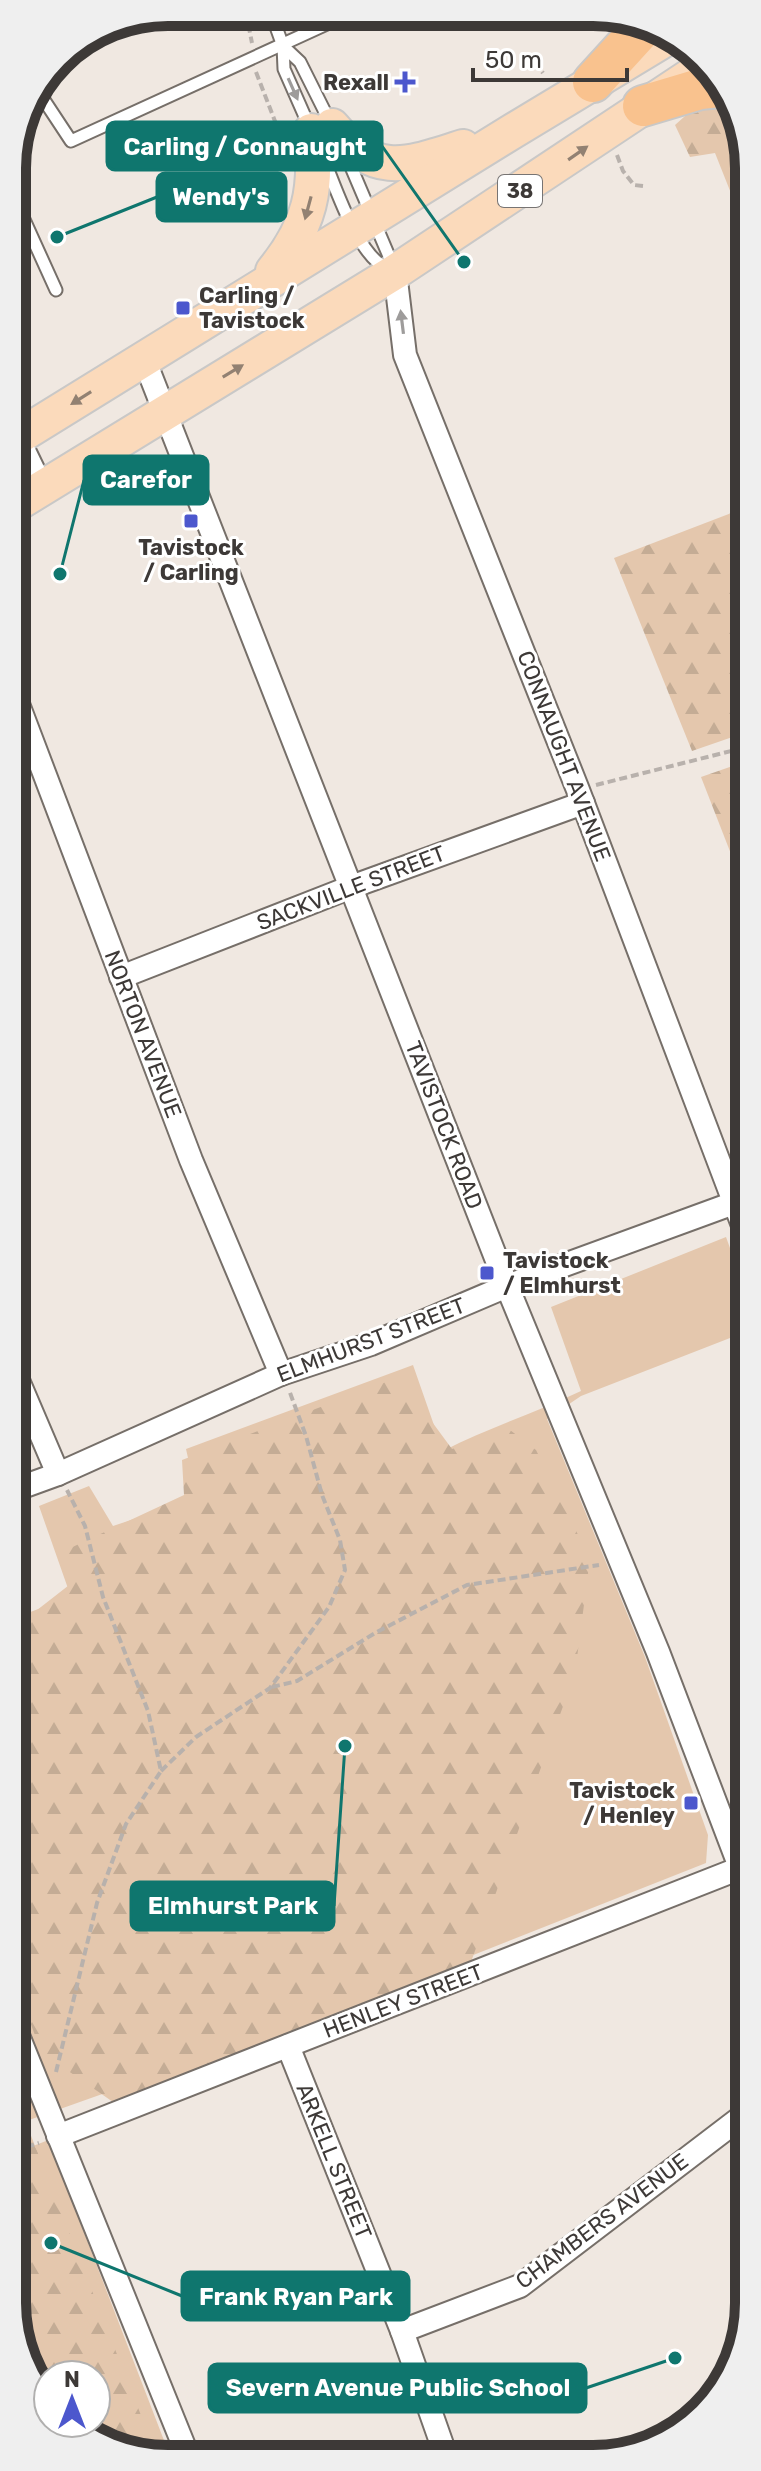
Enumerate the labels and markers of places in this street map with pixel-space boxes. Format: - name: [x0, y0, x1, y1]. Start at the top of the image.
- place label: Rexall: [323, 69, 389, 96]
- marker: Rexall: [396, 73, 414, 91]
- callout: Carling / Connaught: [107, 122, 382, 170]
- callout: Wendy's: [157, 173, 286, 221]
- place label: Carling / Tavistock: [199, 282, 305, 334]
- marker: Carling / Tavistock: [174, 299, 192, 317]
- callout: Carefor: [84, 456, 208, 504]
- marker: Tavistock / Carling: [182, 512, 200, 530]
- place label: Tavistock / Carling: [138, 534, 244, 586]
- place label: Tavistock / Elmhurst: [503, 1247, 621, 1299]
- marker: Tavistock / Elmhurst: [478, 1264, 496, 1282]
- place label: Tavistock / Henley: [569, 1777, 675, 1829]
- marker: Tavistock / Henley: [682, 1794, 700, 1812]
- callout: Elmhurst Park: [131, 1882, 334, 1930]
- callout: Frank Ryan Park: [182, 2272, 409, 2320]
- callout: Severn Avenue Public School: [209, 2364, 586, 2412]

